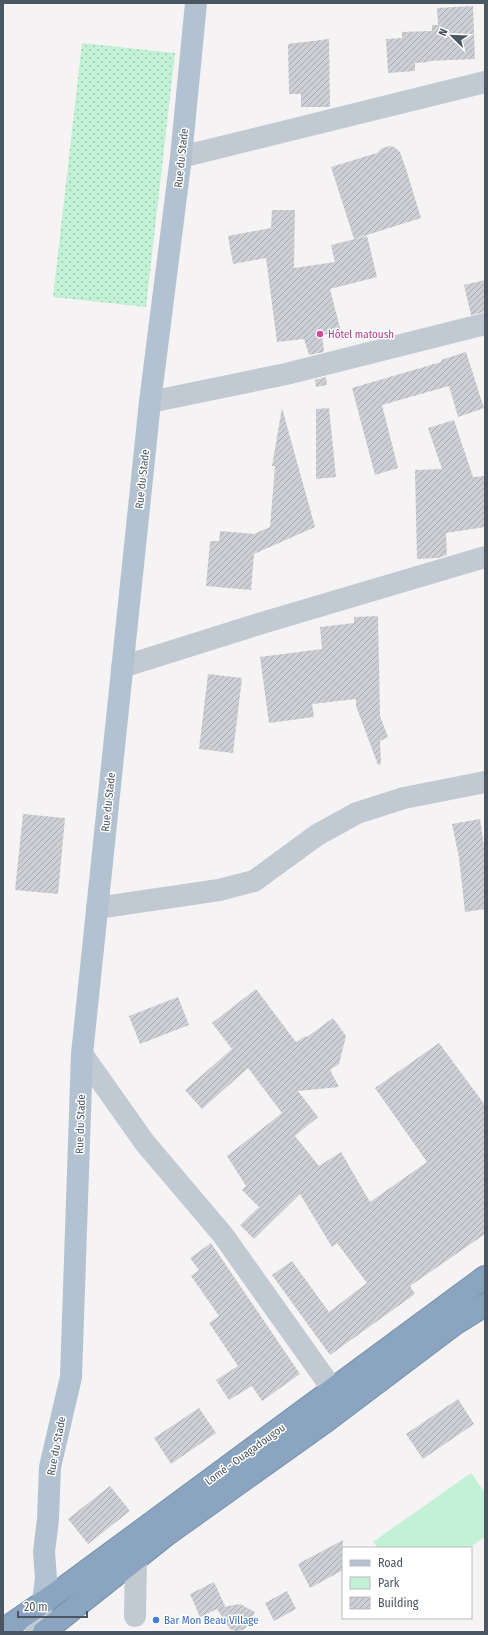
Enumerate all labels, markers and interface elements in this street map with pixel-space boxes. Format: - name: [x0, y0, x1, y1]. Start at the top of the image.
- north arrow: [432, 16, 472, 56]
- text: N: [436, 27, 451, 38]
- street label: Rue du Stade: [172, 128, 191, 188]
- place label: Hôtel matoush: [328, 328, 394, 341]
- marker: Hôtel matoush: [315, 329, 325, 339]
- street label: Rue du Stade: [133, 449, 152, 509]
- street label: Rue du Stade: [99, 772, 118, 832]
- street label: Rue du Stade: [73, 1094, 88, 1154]
- street label: Rue du Stade: [44, 1416, 69, 1477]
- street label: Lomé - Ouagadougou: [203, 1421, 288, 1488]
- legend: [342, 1547, 472, 1619]
- text: Road: [378, 1556, 403, 1570]
- text: Park: [378, 1576, 400, 1590]
- scale bar: [18, 1593, 87, 1619]
- text: Building: [378, 1596, 419, 1610]
- text: 20 m: [24, 1600, 48, 1614]
- place label: Bar Mon Beau Village: [164, 1614, 259, 1627]
- marker: Bar Mon Beau Village: [151, 1615, 161, 1625]

